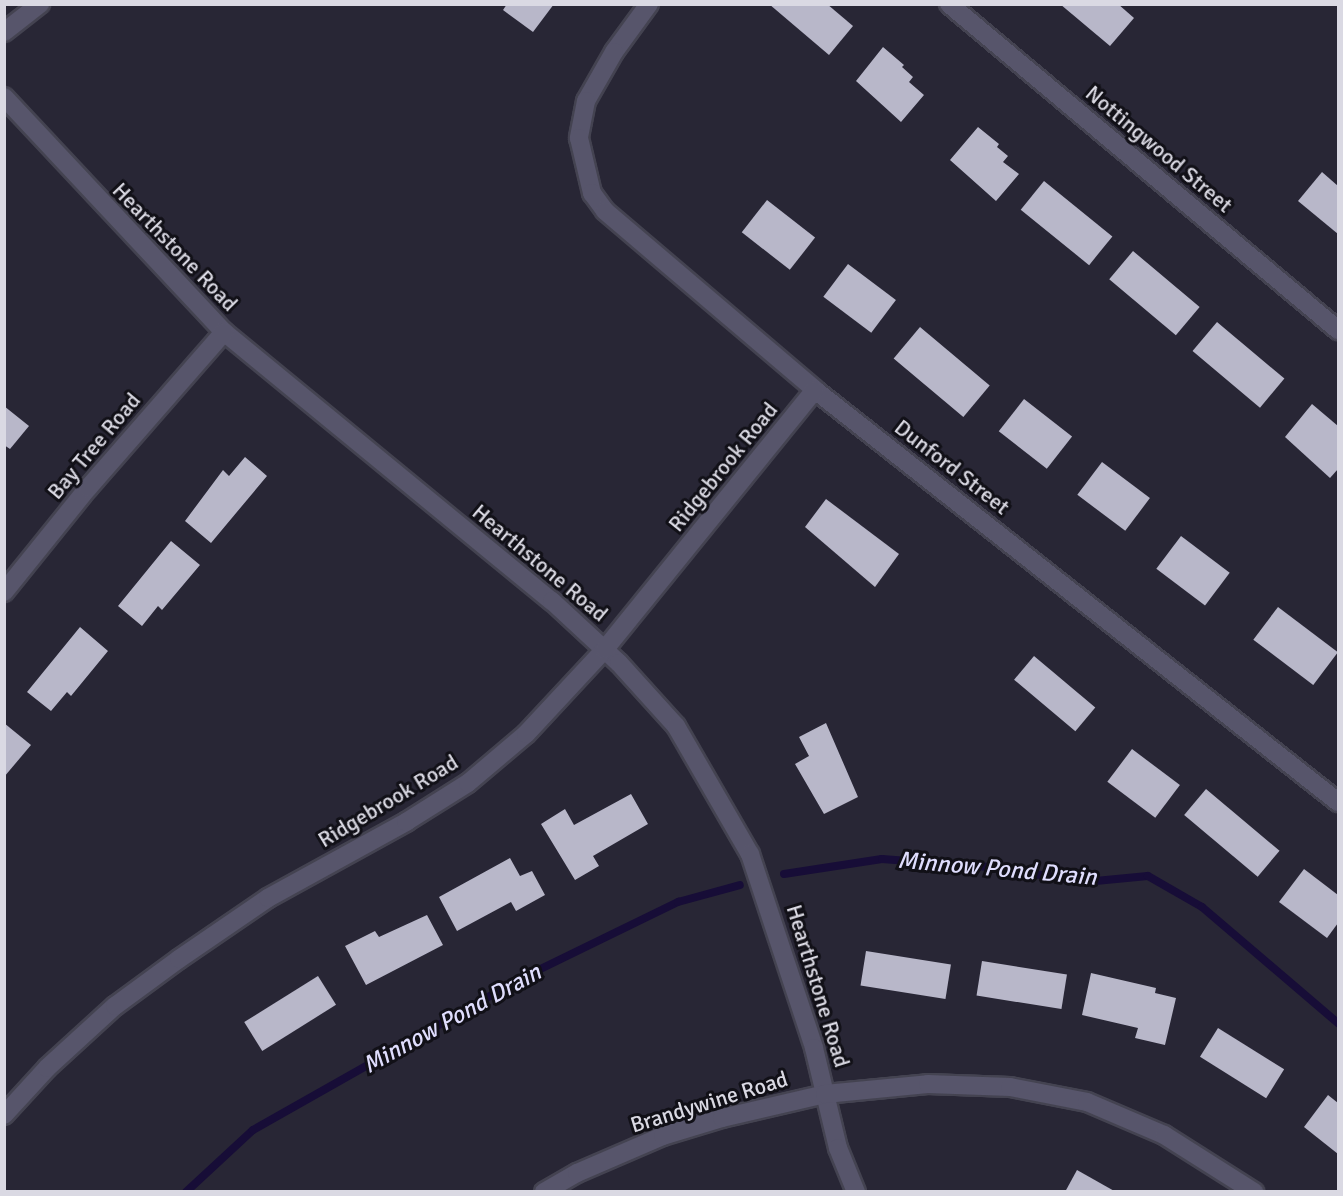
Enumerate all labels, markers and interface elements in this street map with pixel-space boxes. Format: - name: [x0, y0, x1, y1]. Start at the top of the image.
- street label: Nottingwood Street: [1080, 80, 1238, 218]
- street label: Hearthstone Road: [107, 177, 243, 317]
- street label: Bay Tree Road: [42, 387, 146, 505]
- street label: Ridgebrook Road: [663, 397, 783, 537]
- street label: Dunford Street: [889, 414, 1015, 520]
- street label: Hearthstone Road: [467, 499, 613, 627]
- street label: Ridgebrook Road: [313, 749, 463, 853]
- water label: Minnow Pond Drain: [896, 846, 1098, 892]
- street label: Hearthstone Road: [781, 901, 855, 1071]
- water label: Minnow Pond Drain: [358, 958, 546, 1080]
- street label: Brandywine Road: [627, 1066, 791, 1138]

